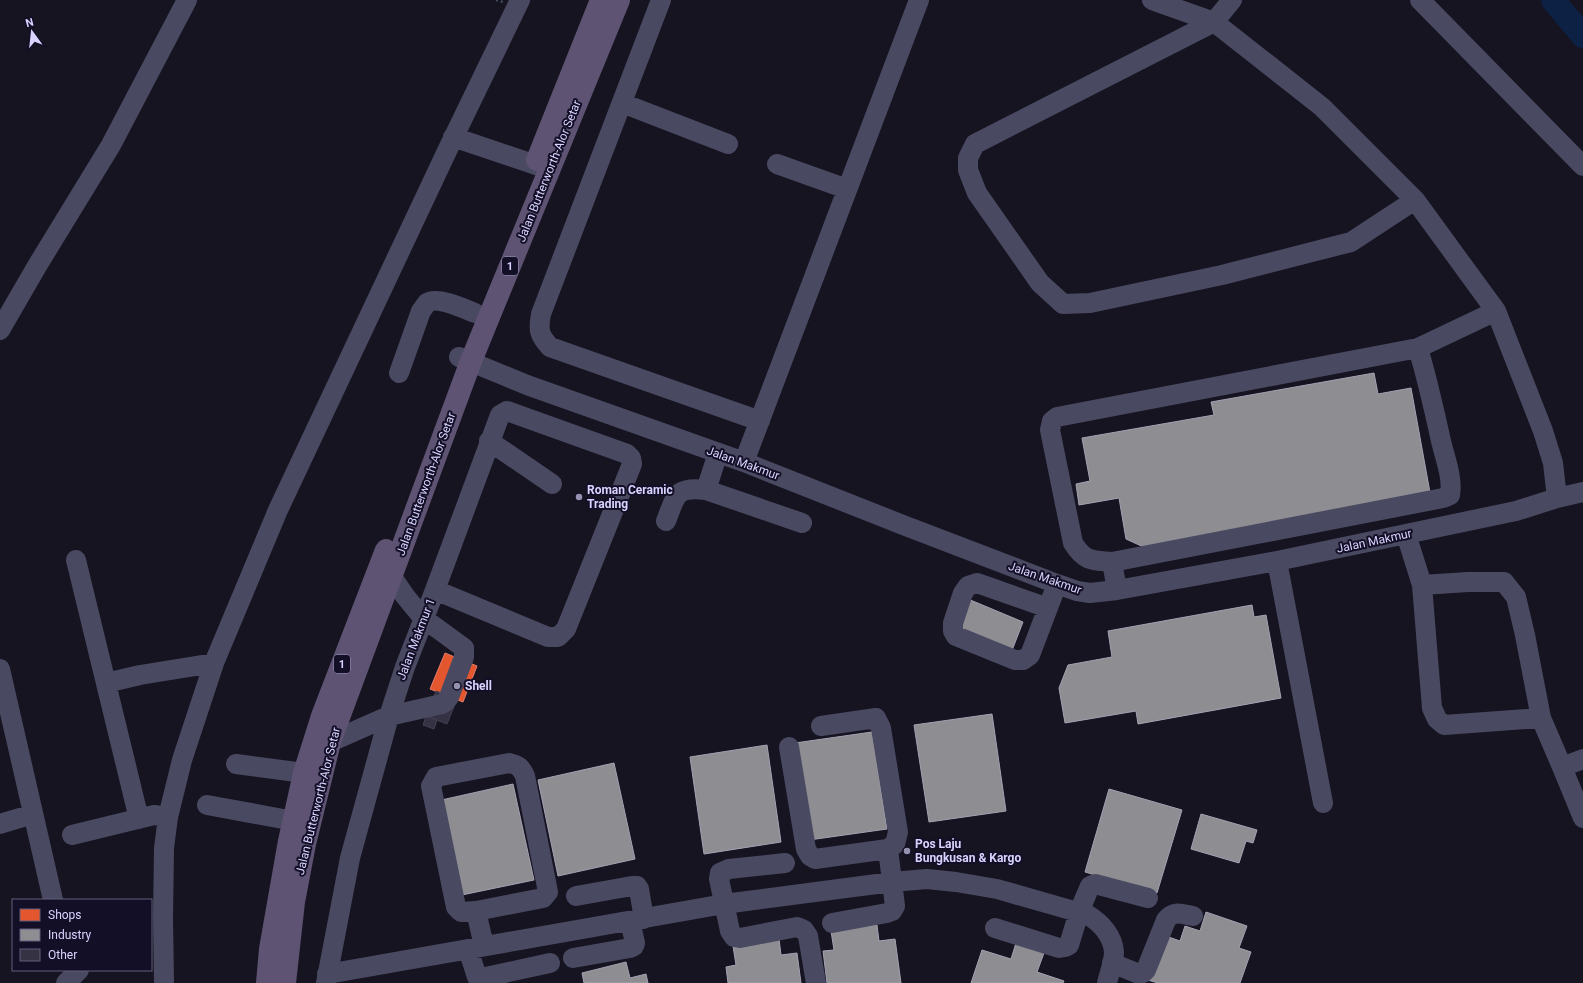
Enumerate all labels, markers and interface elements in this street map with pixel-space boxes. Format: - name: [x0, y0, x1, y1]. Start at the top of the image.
- north arrow: [12, 12, 52, 52]
- text: N: [24, 15, 35, 30]
- street label: Jalan Butterworth-Alor Setar: [514, 98, 584, 244]
- road number: 1: [502, 257, 518, 275]
- street label: Jalan Butterworth-Alor Setar: [394, 410, 458, 558]
- street label: Jalan Makmur: [705, 443, 781, 483]
- place label: Roman Ceramic Trading: [587, 483, 673, 511]
- marker: Roman Ceramic Trading: [574, 492, 584, 502]
- street label: Jalan Makmur: [1335, 526, 1413, 556]
- street label: Jalan Makmur: [1007, 559, 1083, 597]
- street label: Jalan Makmur 1: [394, 596, 438, 682]
- road number: 1: [334, 655, 350, 673]
- place label: Shell: [465, 679, 492, 693]
- marker: Shell: [452, 681, 462, 691]
- street label: Jalan Butterworth-Alor Setar: [293, 726, 343, 876]
- place label: Pos Laju Bungkusan & Kargo: [915, 837, 1021, 865]
- marker: Pos Laju Bungkusan & Kargo: [902, 846, 912, 856]
- legend: [12, 899, 152, 971]
- text: Shops: [48, 908, 82, 922]
- text: Industry: [48, 928, 92, 942]
- text: Other: [48, 948, 77, 962]

